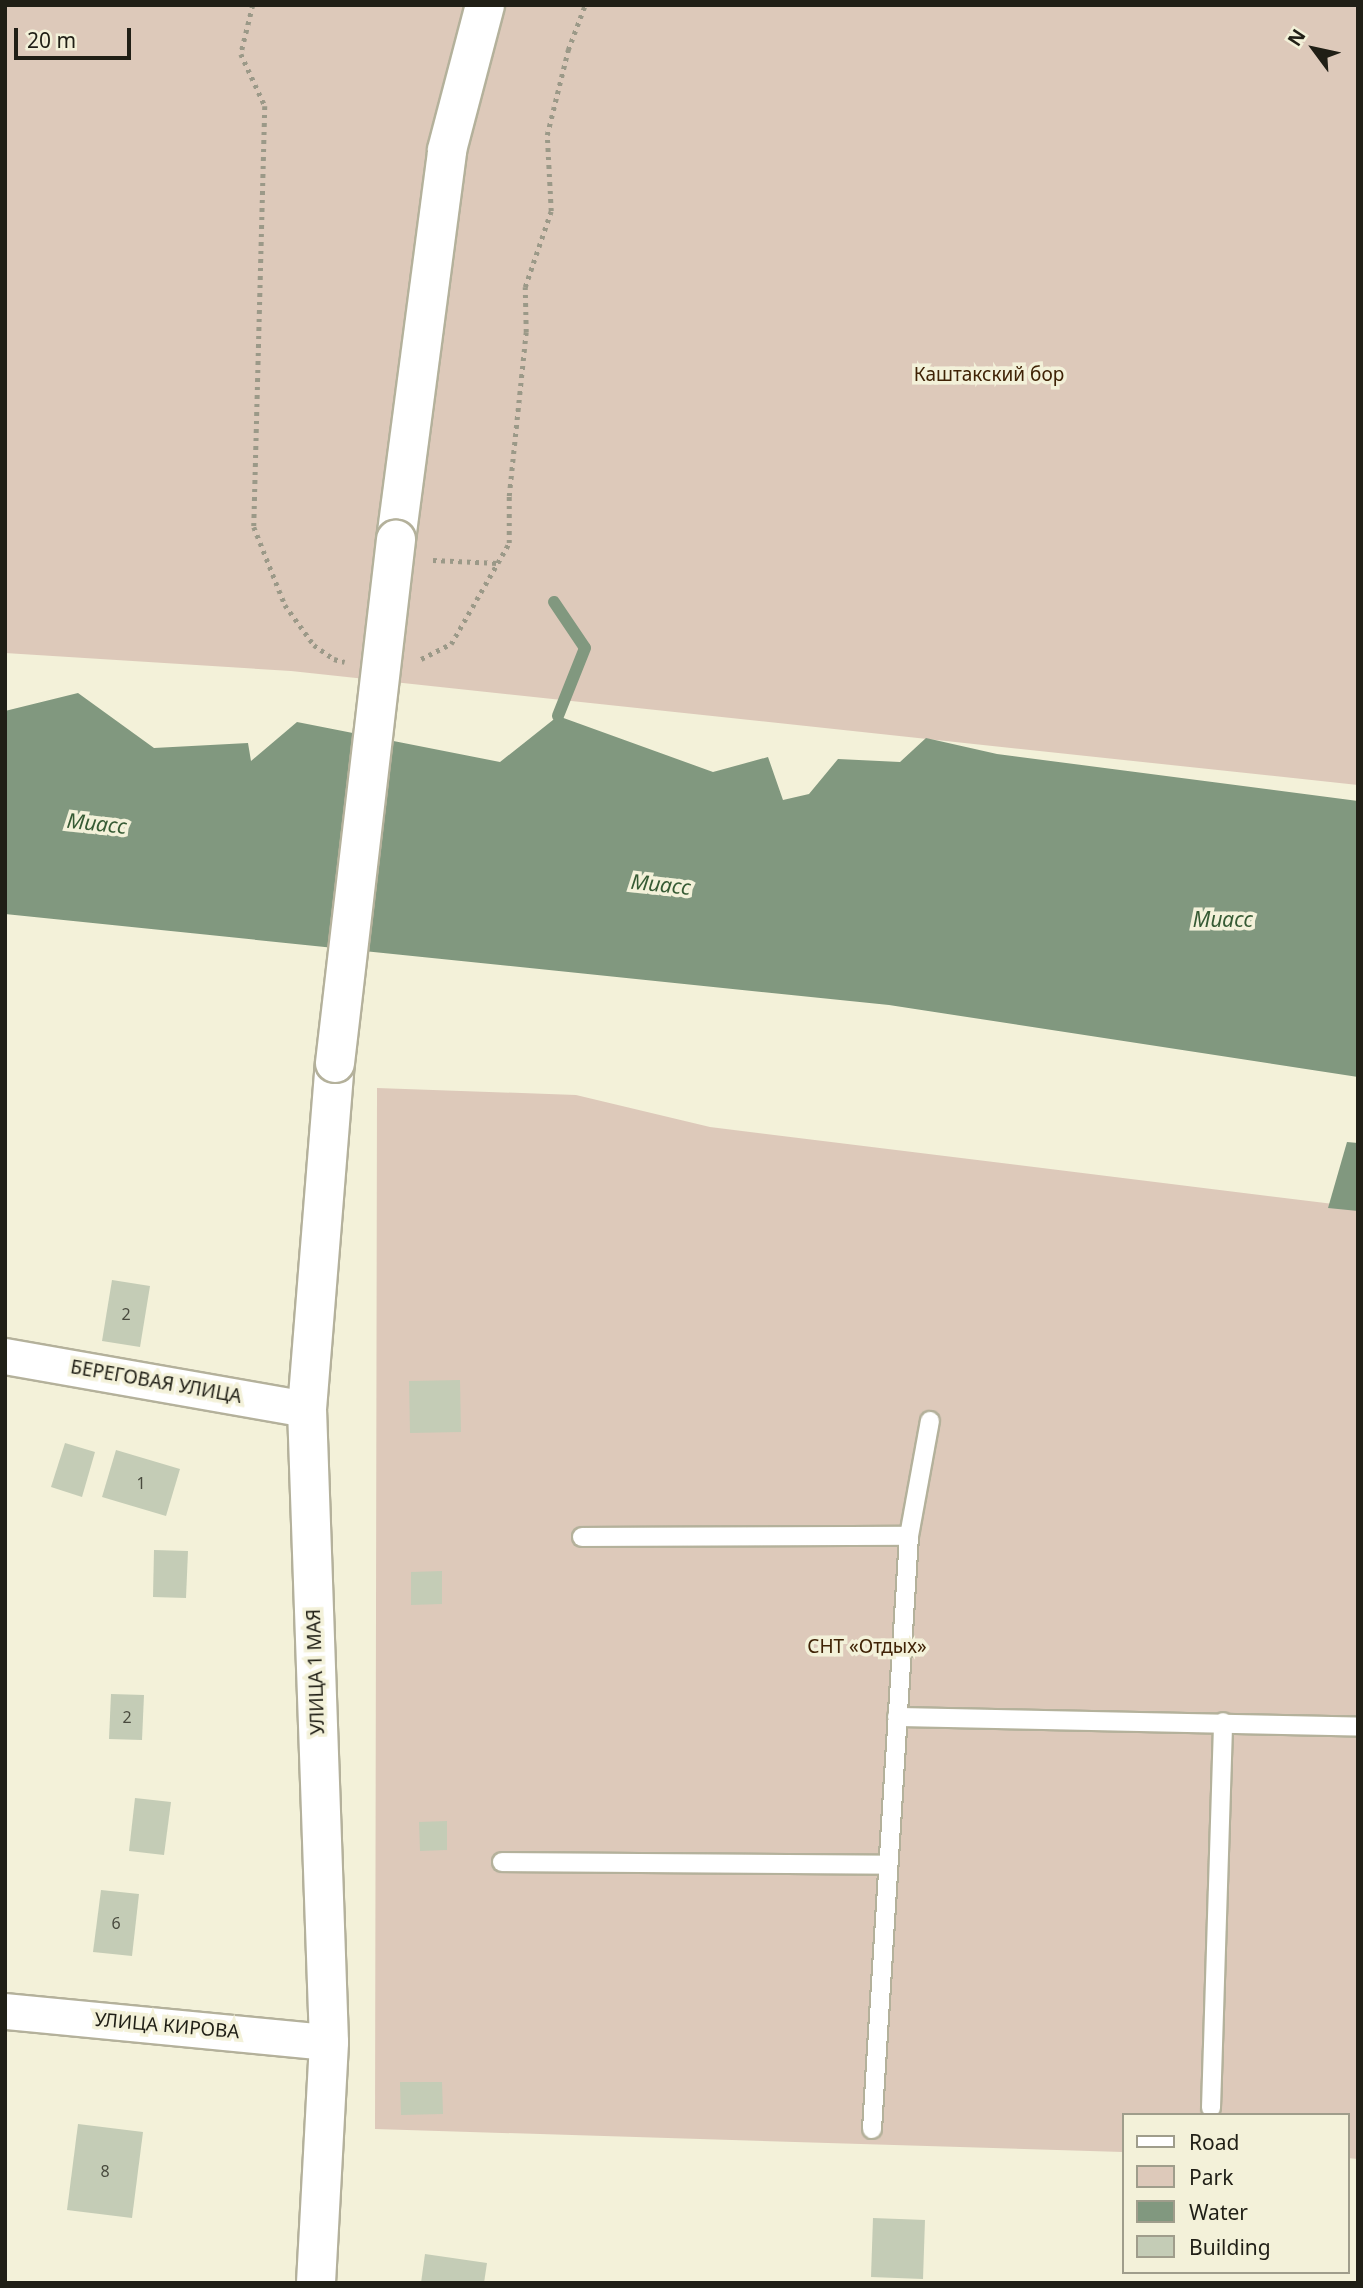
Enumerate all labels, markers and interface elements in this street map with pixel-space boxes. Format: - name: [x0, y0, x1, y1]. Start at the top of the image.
- scale bar: [18, 14, 135, 58]
- north arrow: [1279, 14, 1349, 84]
- text: N: [1281, 24, 1311, 51]
- text: 20 m: [27, 26, 76, 54]
- park label: Каштакский бор: [914, 364, 1064, 386]
- water label: Миасс: [66, 807, 128, 839]
- water label: Миасс: [630, 868, 692, 900]
- water label: Миасс: [1193, 906, 1253, 932]
- house number: 2: [121, 1304, 131, 1324]
- street label: БЕРЕГОВАЯ УЛИЦА: [69, 1356, 243, 1408]
- house number: 1: [136, 1473, 146, 1493]
- street label: УЛИЦА 1 МАЯ: [302, 1609, 330, 1735]
- park label: СНТ «Отдых»: [807, 1636, 927, 1658]
- house number: 2: [122, 1707, 132, 1727]
- house number: 6: [111, 1913, 121, 1933]
- street label: УЛИЦА КИРОВА: [94, 2008, 240, 2044]
- legend: [1122, 2113, 1349, 2274]
- text: Road: [1189, 2128, 1239, 2156]
- house number: 8: [100, 2161, 110, 2181]
- text: Park: [1189, 2163, 1233, 2191]
- text: Water: [1189, 2198, 1248, 2226]
- text: Building: [1189, 2233, 1271, 2261]

